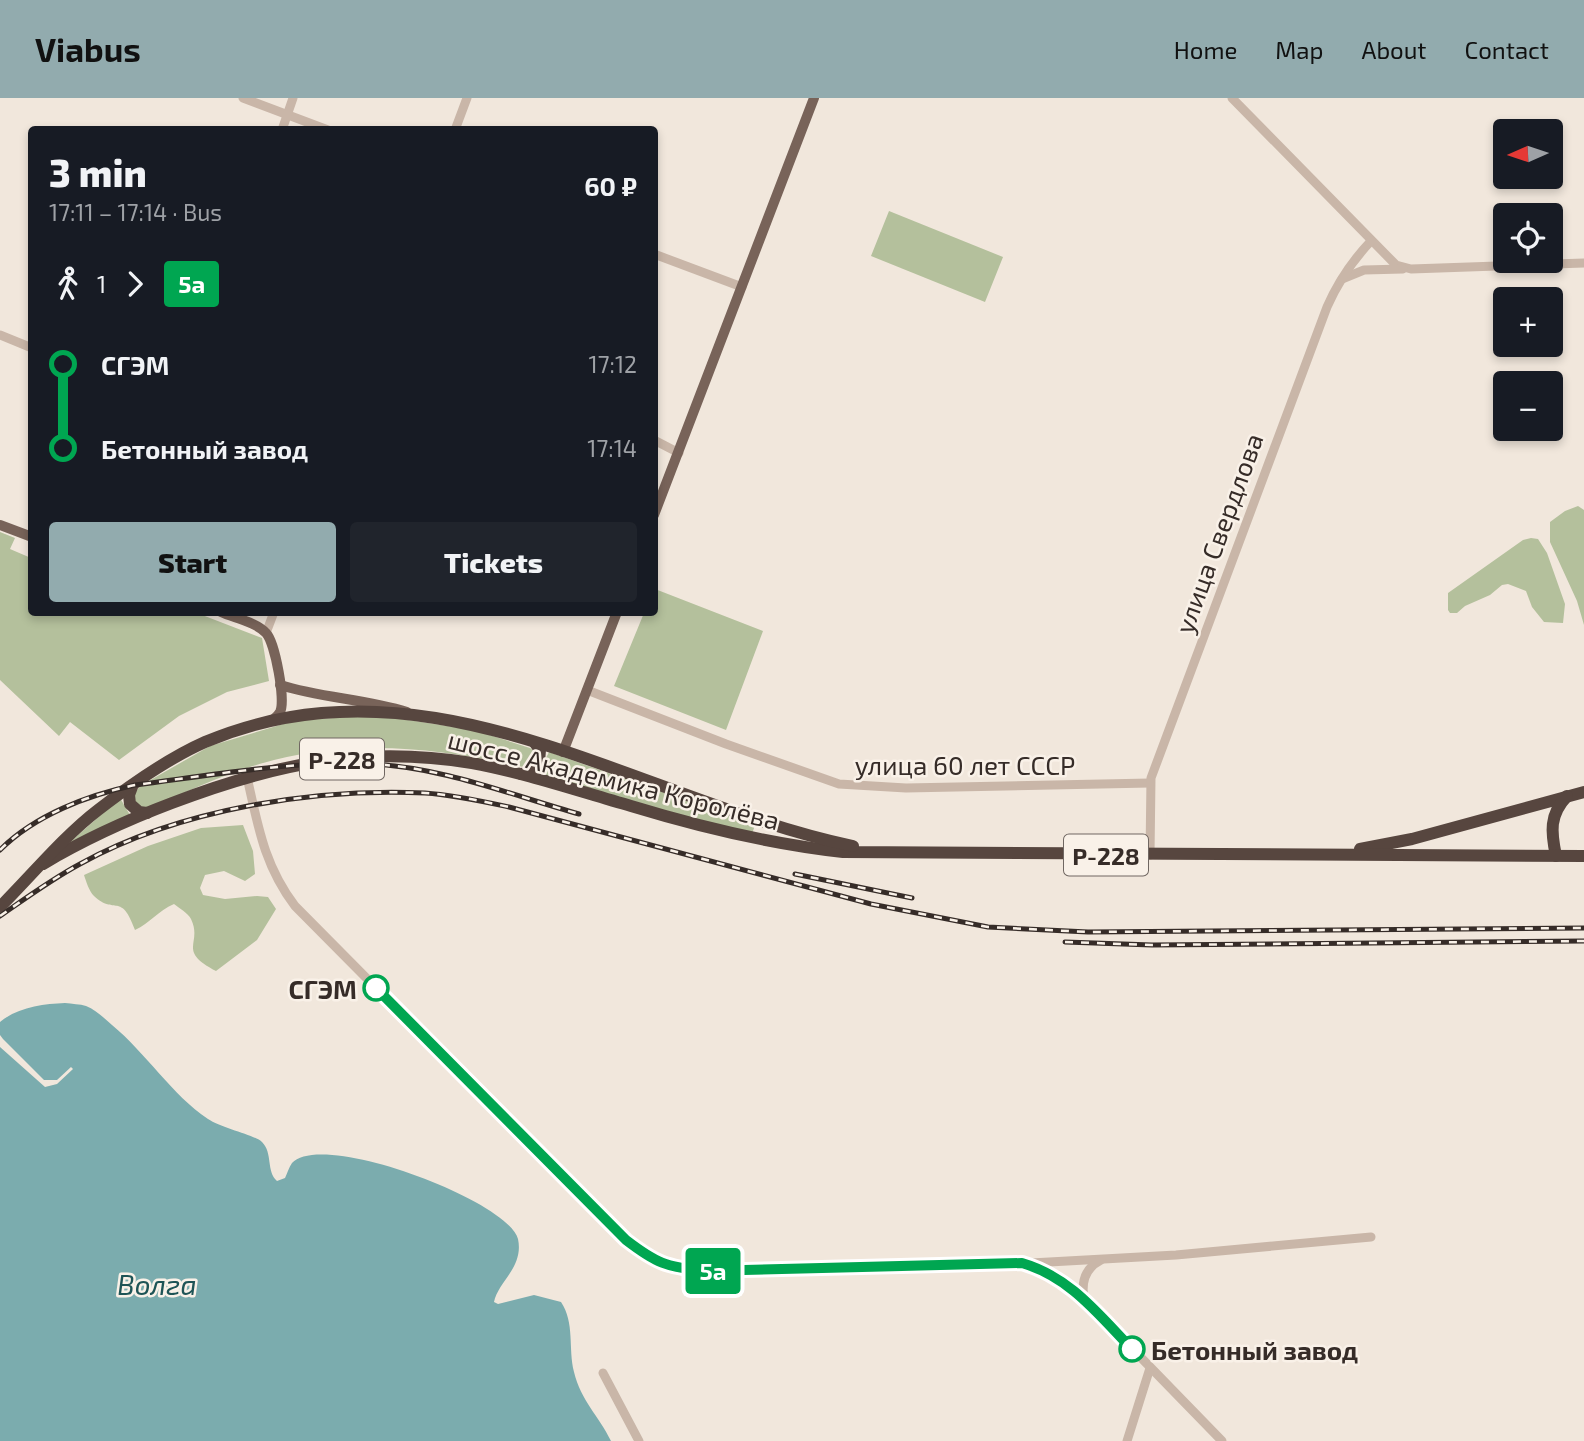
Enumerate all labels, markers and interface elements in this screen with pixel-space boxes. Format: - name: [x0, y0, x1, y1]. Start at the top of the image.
- text: Viabus: [35, 29, 141, 69]
- text: Home: [1174, 35, 1237, 64]
- text: Map: [1275, 35, 1323, 64]
- text: About: [1361, 35, 1427, 64]
- text: Contact: [1465, 35, 1549, 64]
- north arrow: [1493, 119, 1563, 189]
- map controls: [1493, 119, 1563, 441]
- text: 3 min: [49, 149, 147, 195]
- text: 60 ₽: [584, 170, 637, 201]
- text: 17:11 – 17:14 · Bus: [49, 198, 222, 226]
- button: locate: [1493, 203, 1563, 273]
- icon: walk: [49, 265, 87, 303]
- icon: forward: [116, 265, 154, 303]
- text: 5а: [178, 269, 205, 298]
- text: 1: [97, 270, 106, 298]
- button: +: [1493, 287, 1563, 357]
- text: СГЭМ: [101, 349, 170, 380]
- text: 17:12: [589, 350, 637, 378]
- button: −: [1493, 371, 1563, 441]
- street label: улица Свердлова: [1167, 429, 1269, 637]
- text: Бетонный завод: [101, 433, 308, 464]
- text: 17:14: [587, 434, 637, 462]
- button: Start: [49, 522, 336, 602]
- button: Tickets: [350, 522, 637, 602]
- street label: шоссе Академика Королёва: [445, 723, 783, 835]
- road number: Р-228: [300, 738, 384, 780]
- street label: улица 60 лет СССР: [855, 749, 1075, 781]
- road number: Р-228: [1064, 834, 1148, 876]
- place label: СГЭМ: [288, 973, 357, 1004]
- marker: СГЭМ: [363, 975, 389, 1001]
- line badge: 5а: [682, 1248, 744, 1294]
- text: 5а: [700, 1256, 727, 1285]
- water label: Волга: [117, 1267, 197, 1301]
- place label: Бетонный завод: [1151, 1334, 1358, 1365]
- marker: Бетонный завод: [1119, 1336, 1145, 1362]

